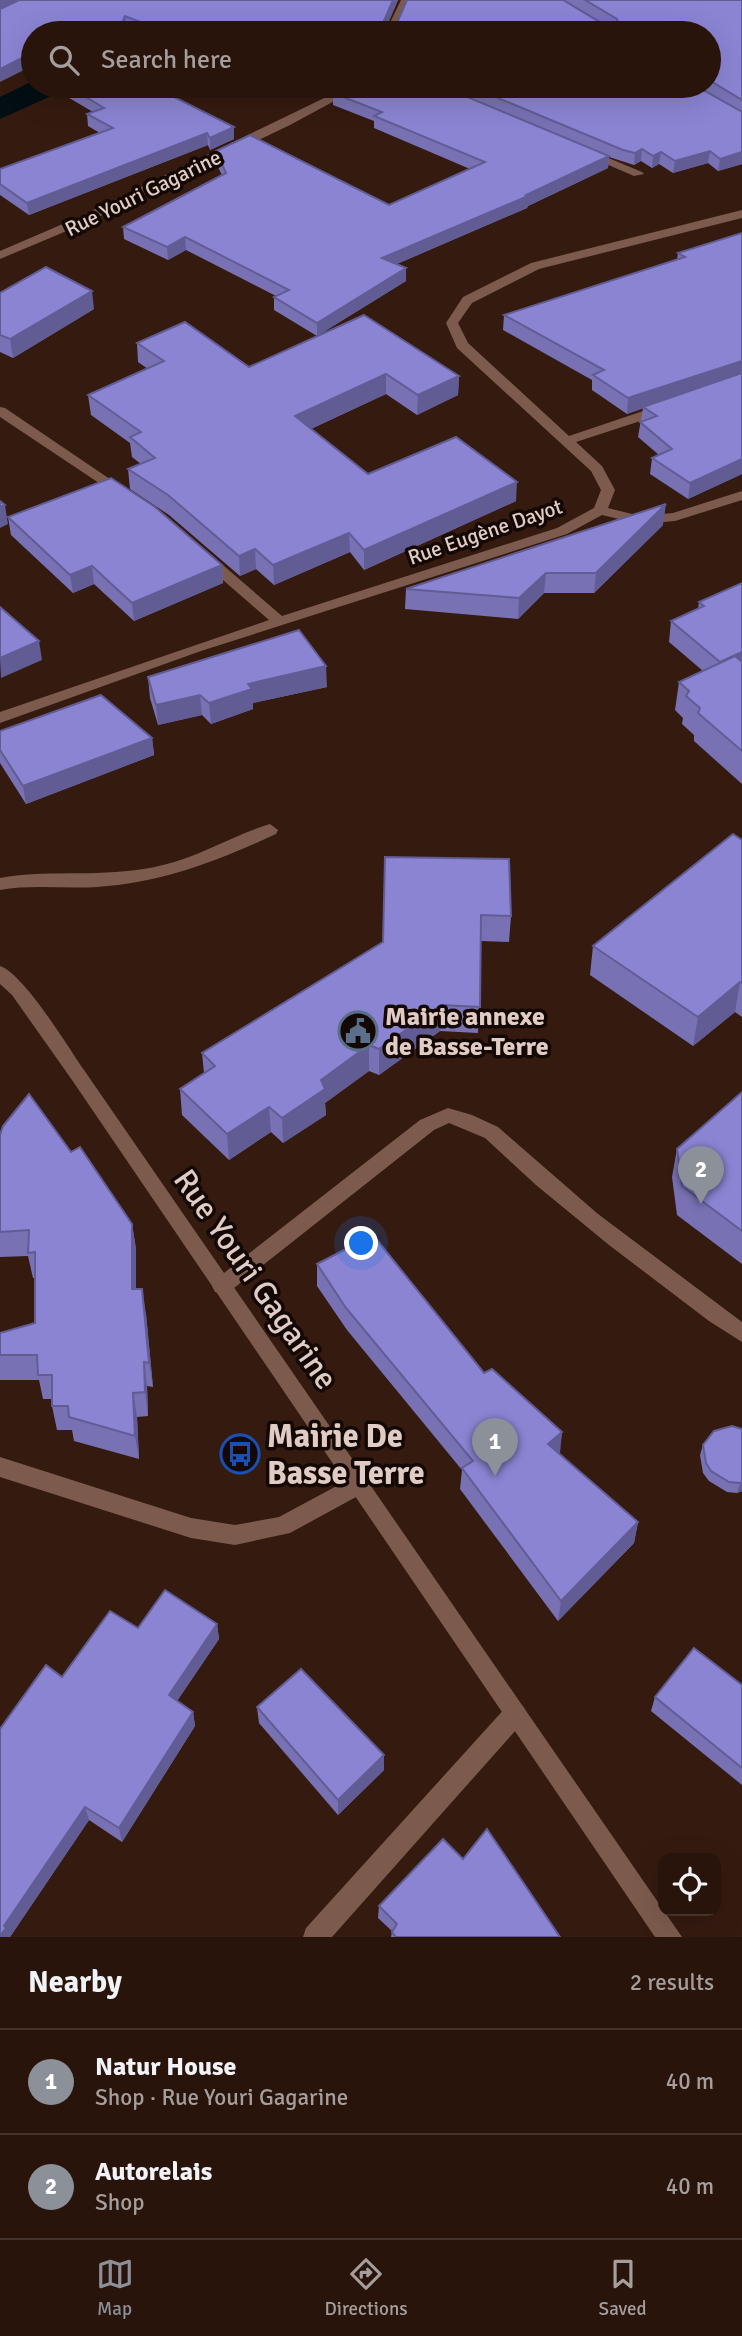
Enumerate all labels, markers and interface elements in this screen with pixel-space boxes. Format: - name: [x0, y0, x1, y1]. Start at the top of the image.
- search box: [21, 21, 721, 98]
- icon: search: [45, 41, 83, 79]
- text: Search here: [101, 44, 232, 76]
- street label: Rue Youri Gagarine: [61, 144, 225, 242]
- street label: Rue Eugène Dayot: [404, 493, 566, 571]
- place label: Mairie annexe de Basse-Terre: [385, 1001, 549, 1063]
- public building icon: Mairie annexe de Basse-Terre: [337, 1010, 379, 1052]
- pin: 2: [678, 1146, 724, 1204]
- street label: Rue Youri Gagarine: [165, 1162, 346, 1397]
- your location: [344, 1226, 378, 1260]
- place label: Mairie De Basse Terre: [267, 1417, 425, 1493]
- pin: 1: [472, 1418, 518, 1476]
- bus stop icon: Mairie De Basse Terre: [219, 1433, 261, 1475]
- map controls: [658, 1853, 721, 1916]
- button: locate: [658, 1853, 721, 1916]
- text: Nearby: [28, 1964, 122, 2001]
- text: 2 results: [630, 1968, 714, 1997]
- text: Natur House: [95, 2051, 236, 2083]
- text: 1: [45, 2067, 57, 2096]
- text: 40 m: [666, 2067, 714, 2096]
- text: Shop · Rue Youri Gagarine: [95, 2083, 348, 2112]
- text: Autorelais: [95, 2156, 212, 2188]
- text: 2: [45, 2172, 57, 2201]
- text: 40 m: [666, 2172, 714, 2201]
- text: Shop: [95, 2188, 144, 2217]
- tab: Map: [96, 2255, 134, 2321]
- tab: Directions: [325, 2255, 408, 2321]
- tab: Saved: [599, 2255, 646, 2321]

